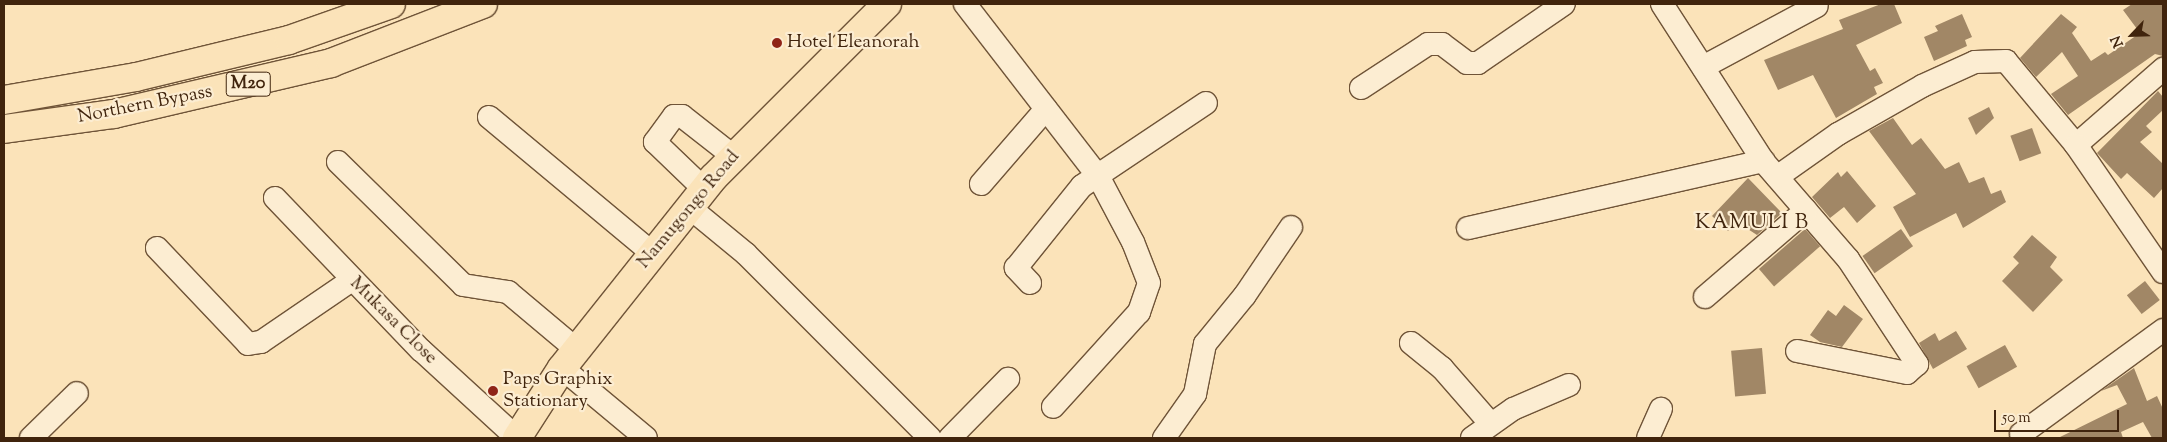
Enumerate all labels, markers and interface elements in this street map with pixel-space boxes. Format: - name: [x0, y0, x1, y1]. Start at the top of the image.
- north arrow: [2107, 10, 2157, 60]
- place label: Hotel Eleanorah: [787, 32, 920, 54]
- text: N: [2107, 32, 2130, 50]
- marker: Hotel Eleanorah: [771, 37, 783, 49]
- road number: M20: [226, 68, 270, 100]
- street label: Northern Bypass: [76, 81, 214, 129]
- street label: Namugongo Road: [633, 146, 745, 274]
- district label: KAMULI B: [1694, 210, 1810, 236]
- street label: Mukasa Close: [344, 272, 442, 370]
- place label: Paps Graphix Stationary: [503, 369, 613, 413]
- marker: Paps Graphix Stationary: [487, 385, 499, 397]
- scale bar: [1997, 400, 2122, 432]
- text: 50 m: [2002, 408, 2031, 429]

